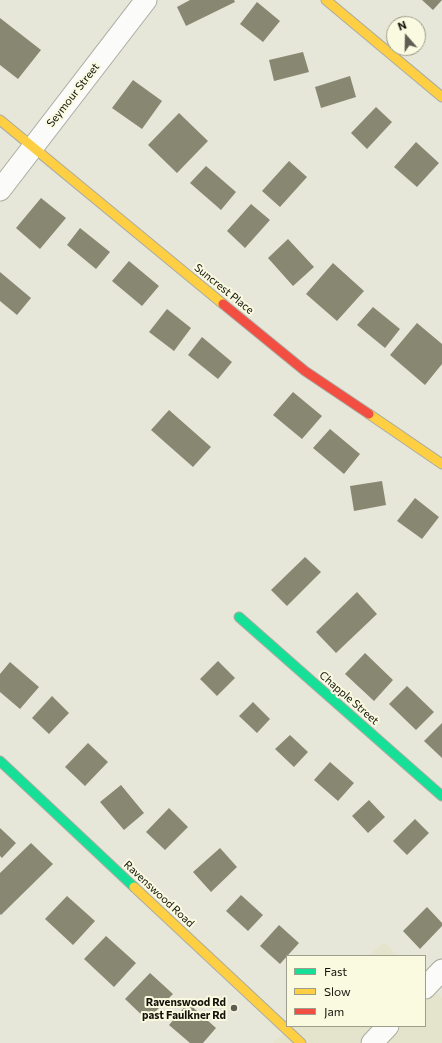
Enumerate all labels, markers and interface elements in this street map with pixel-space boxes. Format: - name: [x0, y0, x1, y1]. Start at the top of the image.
- north arrow: [386, 16, 426, 56]
- text: N: [396, 18, 408, 33]
- street label: Seymour Street: [44, 60, 102, 130]
- street label: Suncrest Place: [192, 261, 256, 317]
- street label: Chapple Street: [317, 669, 381, 727]
- street label: Ravenswood Road: [121, 858, 197, 930]
- legend: [286, 955, 426, 1027]
- text: Fast: [324, 964, 347, 978]
- text: Slow: [324, 984, 351, 998]
- place label: Ravenswood Rd past Faulkner Rd: [142, 995, 226, 1021]
- marker: Ravenswood Rd past Faulkner Rd: [229, 1003, 239, 1013]
- text: Jam: [324, 1004, 344, 1018]

